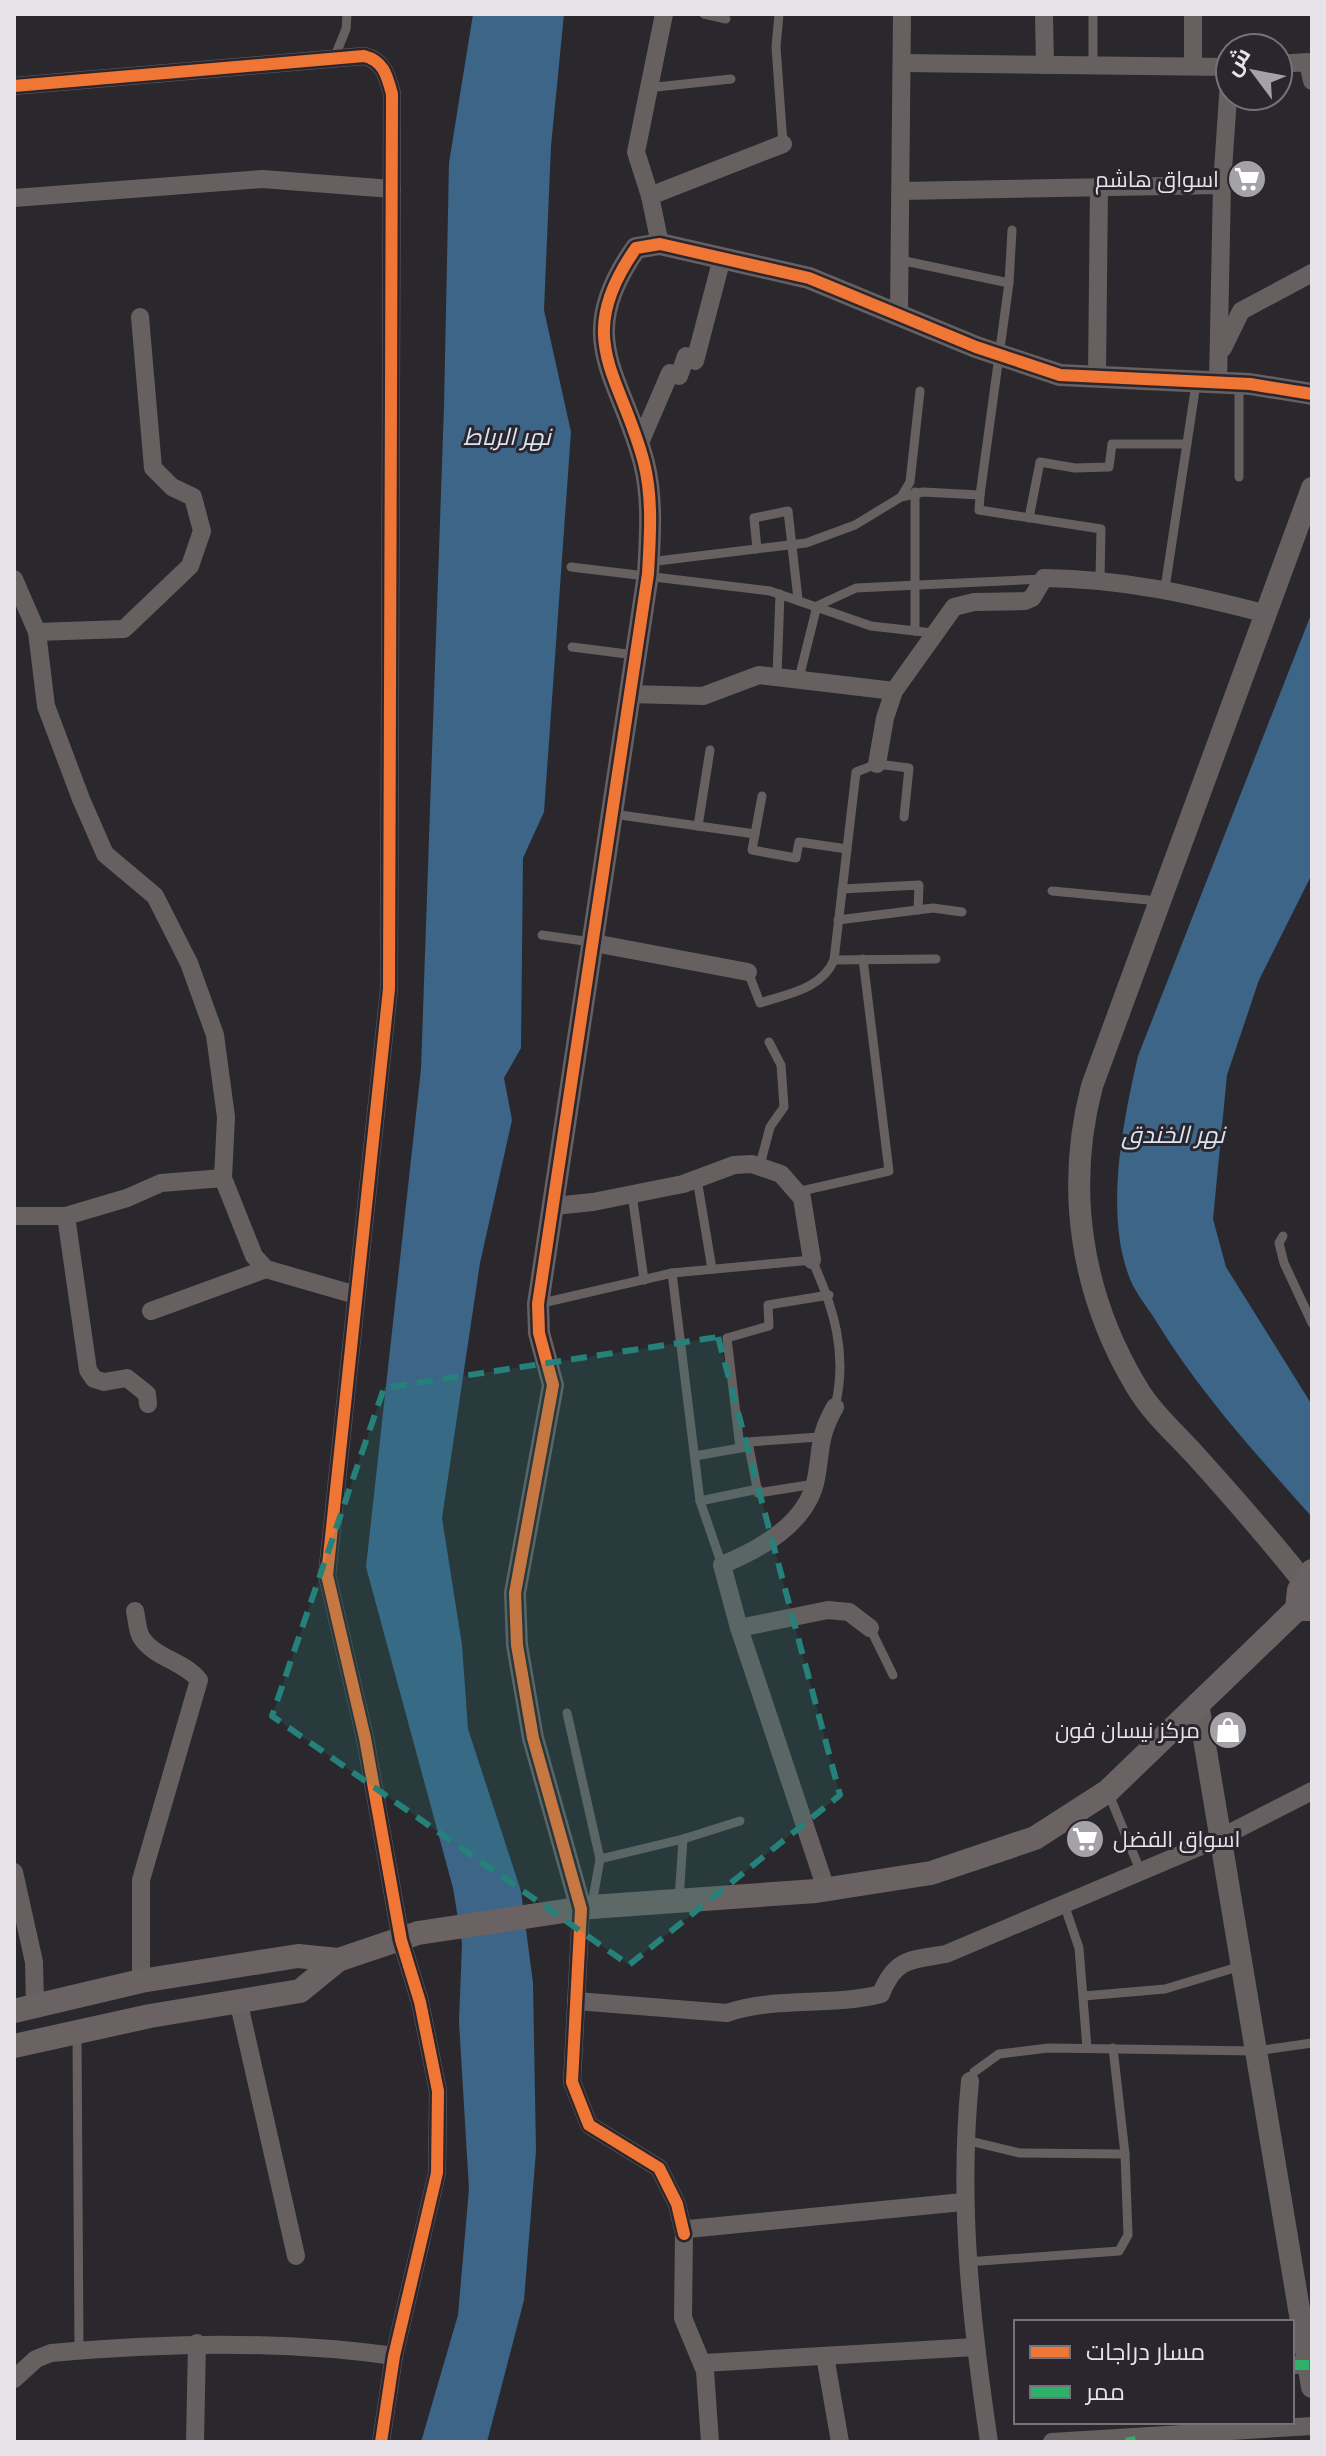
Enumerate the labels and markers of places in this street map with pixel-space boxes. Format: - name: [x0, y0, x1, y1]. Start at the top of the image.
- supermarket icon: اسواق هاشم: [1226, 158, 1268, 200]
- place label: اسواق هاشم: [1095, 167, 1219, 195]
- shop icon: مركز نيسان فون: [1207, 1709, 1249, 1751]
- place label: مركز نيسان فون: [1055, 1718, 1200, 1743]
- supermarket icon: اسواق الفضل: [1064, 1818, 1106, 1860]
- place label: اسواق الفضل: [1113, 1827, 1240, 1853]

